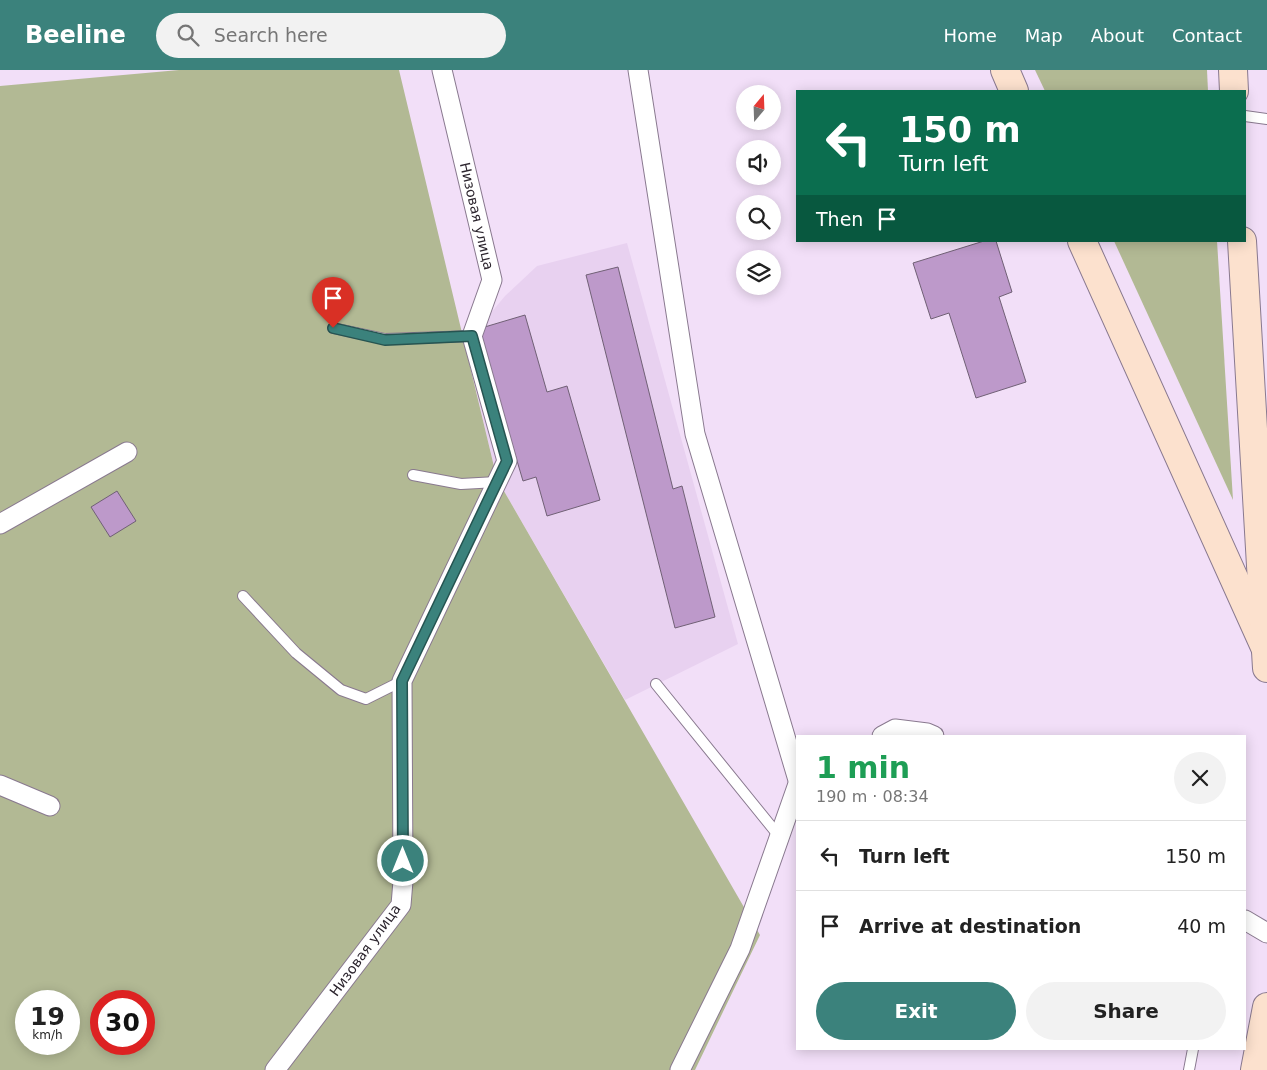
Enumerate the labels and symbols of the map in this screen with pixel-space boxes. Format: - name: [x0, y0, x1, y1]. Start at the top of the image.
- north arrow: [736, 85, 781, 130]
- street label: Низовая улица: [457, 161, 497, 271]
- pin: [312, 277, 354, 328]
- position arrow: [376, 834, 428, 886]
- street label: Низовая улица: [326, 901, 404, 999]
- speed limit sign: 30: [90, 990, 155, 1055]

